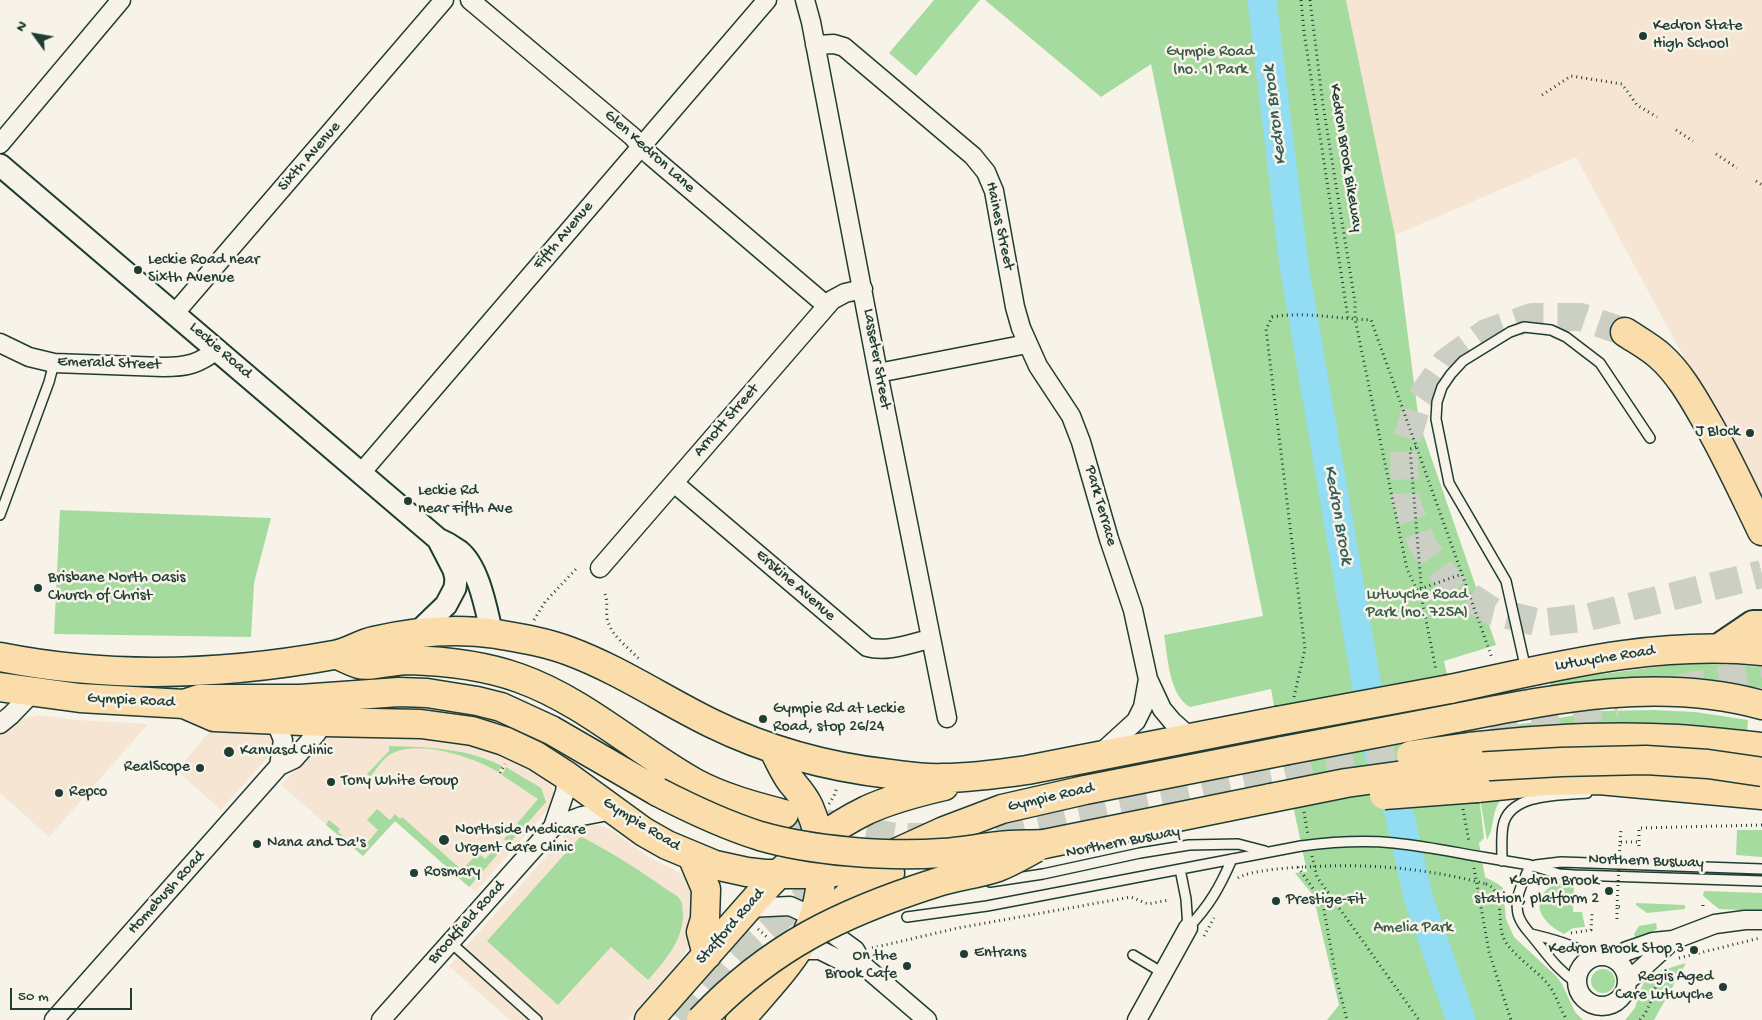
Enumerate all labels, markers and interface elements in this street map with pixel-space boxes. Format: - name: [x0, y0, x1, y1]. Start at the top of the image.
- north arrow: [10, 10, 60, 60]
- place label: Kedron State High School: [1653, 17, 1742, 55]
- text: N: [12, 18, 31, 35]
- marker: Kedron State High School: [1637, 30, 1649, 42]
- park label: Gympie Road (no. 1) Park: [1166, 43, 1254, 81]
- water label: Kedron Brook: [1259, 64, 1293, 166]
- street label: Kedron Brook Bikeway: [1324, 83, 1366, 233]
- street label: Glen Kedron Lane: [600, 106, 698, 198]
- street label: Sixth Avenue: [274, 118, 346, 196]
- street label: Haines Street: [980, 180, 1018, 272]
- street label: Fifth Avenue: [530, 198, 598, 274]
- place label: Leckie Road near Sixth Avenue: [148, 251, 259, 289]
- marker: Leckie Road near Sixth Avenue: [132, 264, 144, 276]
- street label: Lasseter Street: [858, 307, 894, 411]
- street label: Leckie Road: [185, 318, 255, 384]
- street label: Emerald Street: [57, 353, 161, 375]
- street label: Arnott Street: [690, 381, 764, 461]
- place label: J Block: [1695, 423, 1740, 443]
- marker: J Block: [1744, 427, 1756, 439]
- street label: Park Terrace: [1079, 464, 1121, 548]
- water label: Kedron Brook: [1318, 464, 1356, 566]
- place label: Leckie Rd near Fifth Ave: [418, 482, 512, 520]
- marker: Leckie Rd near Fifth Ave: [402, 495, 414, 507]
- street label: Erskine Avenue: [751, 546, 839, 626]
- place label: Brisbane North Oasis Church of Christ: [48, 569, 185, 607]
- marker: Brisbane North Oasis Church of Christ: [32, 582, 44, 594]
- park label: Lutwyche Road Park (no. 725A): [1366, 586, 1468, 624]
- street label: Lutwyche Road: [1554, 642, 1656, 676]
- street label: Gympie Road: [87, 689, 175, 713]
- place label: Gympie Rd at Leckie Road, stop 26/24: [773, 700, 905, 738]
- marker: Gympie Rd at Leckie Road, stop 26/24: [757, 713, 769, 725]
- place label: Kanvasd Clinic: [240, 742, 332, 762]
- marker: Kanvasd Clinic: [222, 745, 236, 759]
- place label: RealScope: [124, 758, 190, 778]
- marker: RealScope: [194, 762, 206, 774]
- place label: Tony White Group: [341, 772, 458, 792]
- marker: Tony White Group: [325, 776, 337, 788]
- street label: Gympie Road: [1006, 779, 1096, 817]
- place label: Repco: [69, 783, 107, 803]
- marker: Repco: [53, 787, 65, 799]
- street label: Gympie Road: [599, 794, 683, 856]
- place label: Northside Medicare Urgent Care Clinic: [455, 821, 586, 859]
- street label: Northern Busway: [1064, 823, 1182, 863]
- marker: Northside Medicare Urgent Care Clinic: [437, 833, 451, 847]
- place label: Nana and Da's: [267, 834, 366, 854]
- marker: Nana and Da's: [251, 838, 263, 850]
- street label: Homebush Road: [124, 847, 210, 939]
- street label: Northern Busway: [1588, 850, 1704, 874]
- place label: Rosmary: [424, 863, 480, 883]
- marker: Rosmary: [408, 867, 420, 879]
- place label: Kedron Brook station, platform 2: [1474, 872, 1599, 910]
- street label: Brookfield Road: [424, 877, 510, 969]
- street label: Stafford Road: [693, 885, 769, 969]
- marker: Kedron Brook station, platform 2: [1603, 885, 1615, 897]
- place label: Prestige-Fit: [1286, 891, 1365, 911]
- marker: Prestige-Fit: [1270, 895, 1282, 907]
- park label: Amelia Park: [1373, 919, 1453, 939]
- place label: Kedron Brook Stop 3: [1549, 940, 1684, 960]
- place label: Entrans: [974, 944, 1026, 964]
- marker: Kedron Brook Stop 3: [1688, 944, 1700, 956]
- place label: On the Brook Cafe: [825, 947, 897, 985]
- marker: Entrans: [958, 948, 970, 960]
- marker: On the Brook Cafe: [901, 960, 913, 972]
- place label: Regis Aged Care Lutwyche: [1615, 968, 1713, 1006]
- scale bar: [12, 978, 135, 1010]
- marker: Regis Aged Care Lutwyche: [1717, 981, 1729, 993]
- text: 50 m: [18, 988, 49, 1006]

